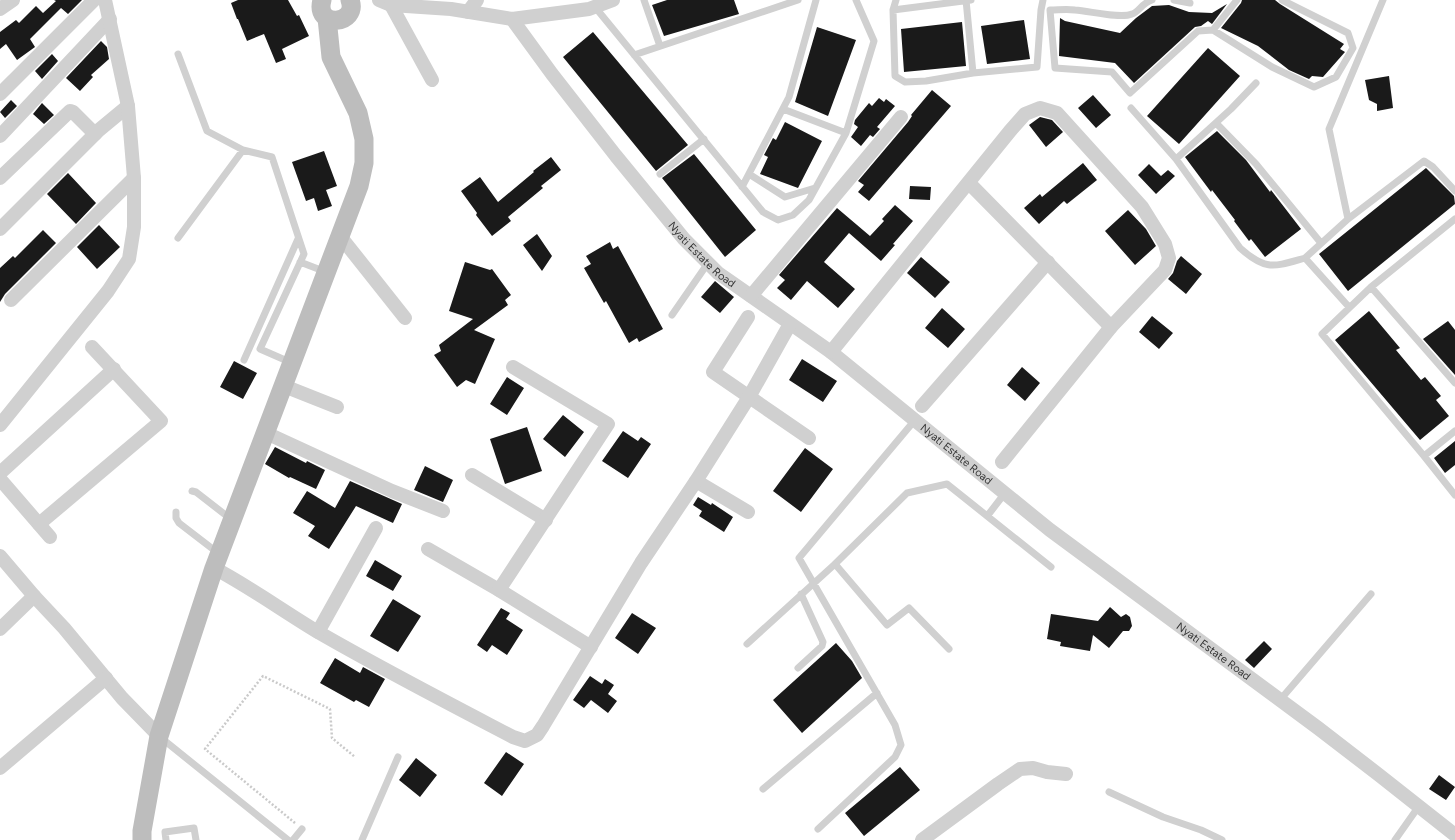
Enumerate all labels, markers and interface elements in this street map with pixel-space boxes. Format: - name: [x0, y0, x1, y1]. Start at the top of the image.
- street label: Nyati Estate Road: [666, 219, 738, 290]
- street label: Nyati Estate Road: [918, 421, 995, 487]
- street label: Nyati Estate Road: [1174, 619, 1253, 683]

